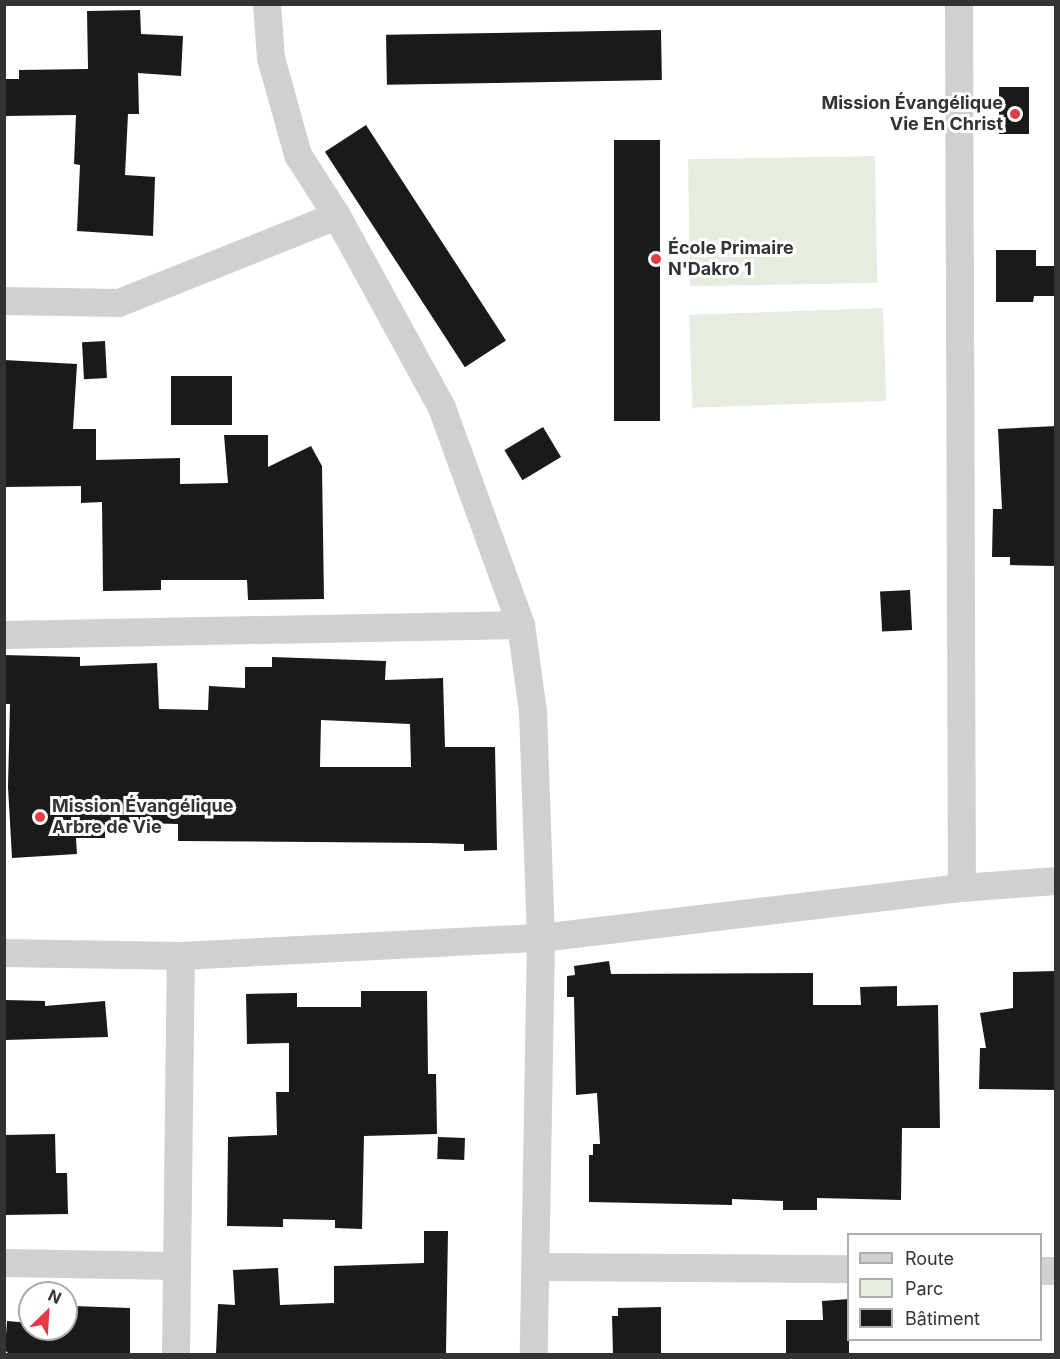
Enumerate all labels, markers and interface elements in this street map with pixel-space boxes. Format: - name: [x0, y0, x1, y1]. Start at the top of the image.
- place label: Mission Évangélique Vie En Christ: [821, 93, 1003, 136]
- marker: Mission Évangélique Vie En Christ: [1008, 107, 1022, 121]
- place label: École Primaire N'Dakro 1: [668, 238, 794, 280]
- marker: École Primaire N'Dakro 1: [649, 252, 663, 266]
- place label: Mission Évangélique Arbre de Vie: [52, 796, 234, 838]
- marker: Mission Évangélique Arbre de Vie: [33, 810, 47, 824]
- legend: [847, 1233, 1042, 1341]
- text: Route: [905, 1248, 954, 1269]
- text: Parc: [905, 1278, 943, 1299]
- north arrow: [18, 1281, 78, 1341]
- text: N: [45, 1285, 65, 1308]
- text: Bâtiment: [905, 1308, 980, 1329]

